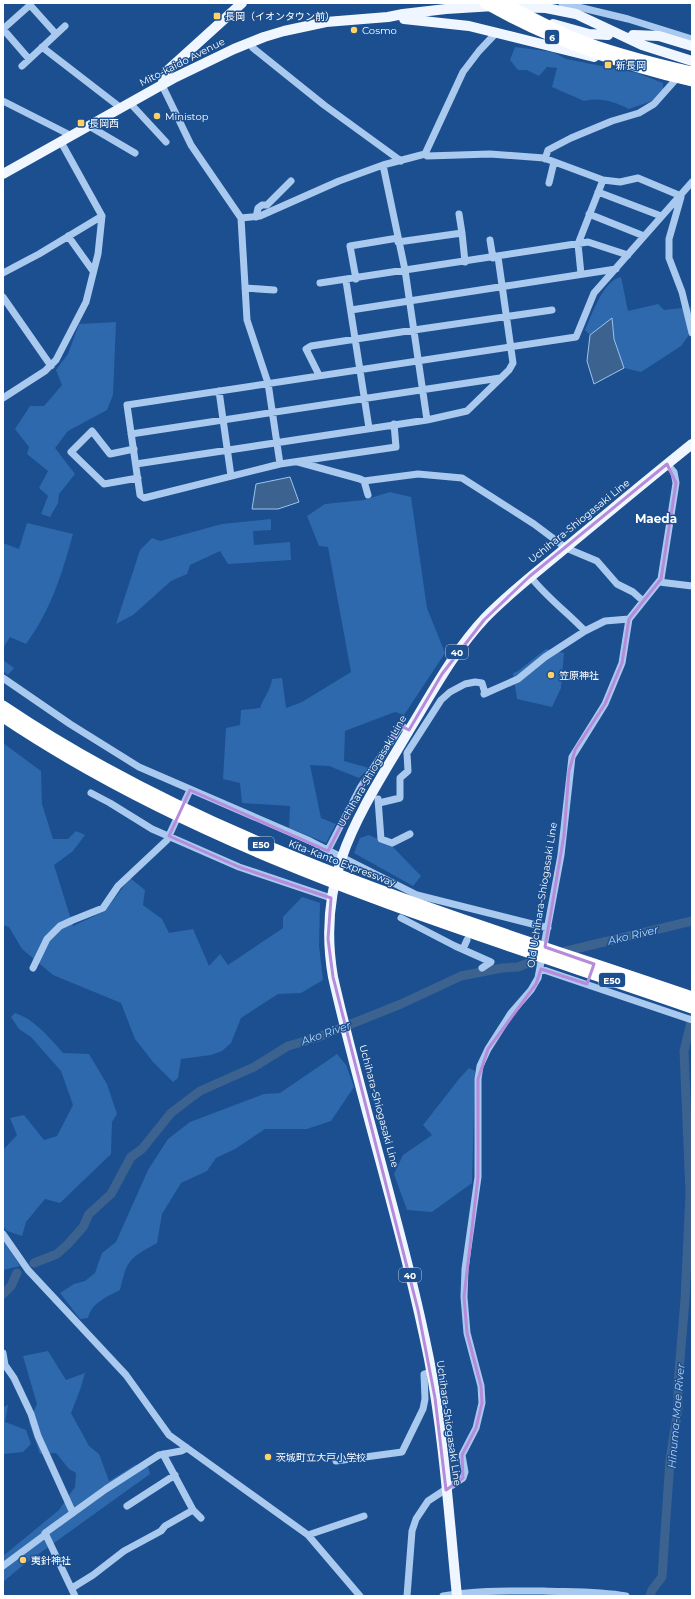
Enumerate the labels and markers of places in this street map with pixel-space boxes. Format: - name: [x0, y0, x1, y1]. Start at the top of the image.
- place label: 長岡（イオンタウン前）: [225, 10, 335, 23]
- marker: 長岡（イオンタウン前）: [212, 11, 222, 21]
- place label: Cosmo: [362, 24, 397, 37]
- marker: Cosmo: [349, 25, 359, 35]
- place label: 新長岡: [616, 59, 646, 72]
- marker: 新長岡: [603, 60, 613, 70]
- place label: Ministop: [165, 110, 209, 123]
- marker: Ministop: [152, 111, 162, 121]
- place label: 長岡西: [89, 117, 119, 130]
- marker: 長岡西: [76, 118, 86, 128]
- place label: 笠原神社: [559, 669, 599, 682]
- marker: 笠原神社: [546, 670, 556, 680]
- place label: 茨城町立大戸小学校: [276, 1451, 366, 1464]
- marker: 茨城町立大戸小学校: [263, 1452, 273, 1462]
- place label: 夷針神社: [31, 1554, 71, 1567]
- marker: 夷針神社: [18, 1555, 28, 1565]

